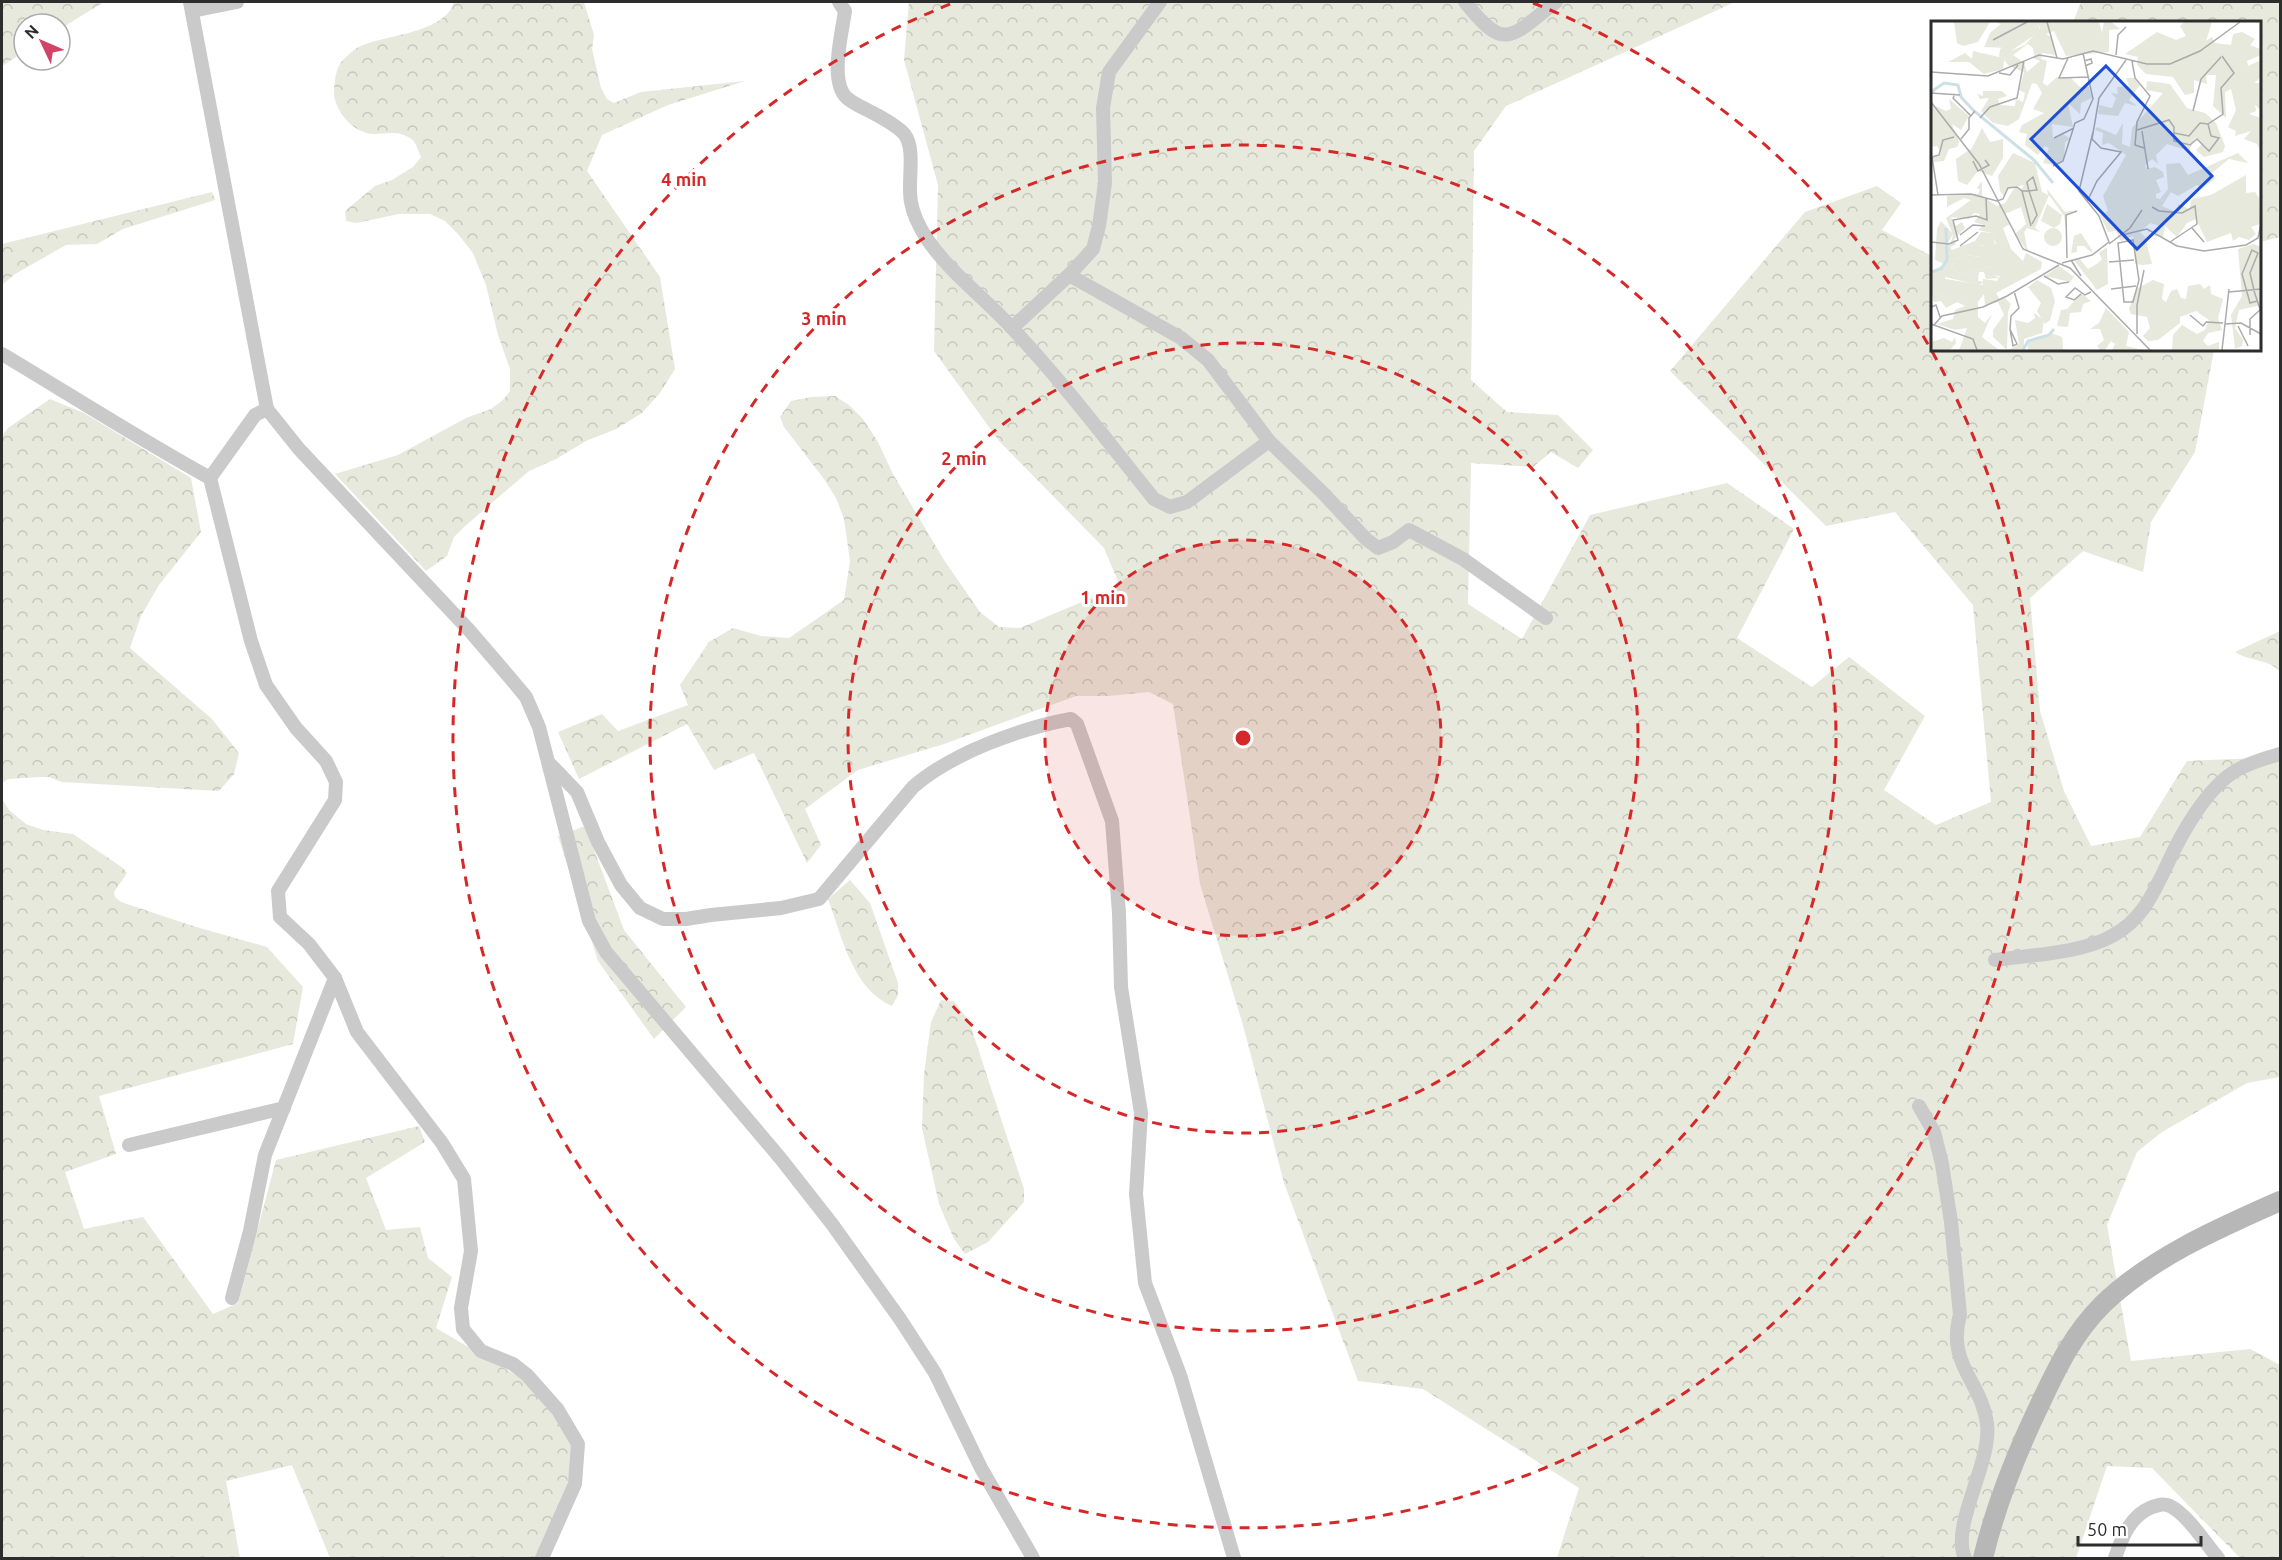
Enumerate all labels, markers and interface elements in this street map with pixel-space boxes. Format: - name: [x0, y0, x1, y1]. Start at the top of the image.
- north arrow: [12, 12, 72, 72]
- text: N: [21, 21, 42, 42]
- inset map: [1931, 21, 2261, 351]
- text: 4 min: [661, 169, 707, 189]
- text: 3 min: [801, 308, 847, 328]
- text: 2 min: [941, 448, 987, 468]
- text: 1 min: [1080, 587, 1126, 607]
- centre of rings: [1233, 728, 1253, 748]
- scale bar: [2078, 1509, 2201, 1547]
- text: 50 m: [2087, 1519, 2127, 1539]

